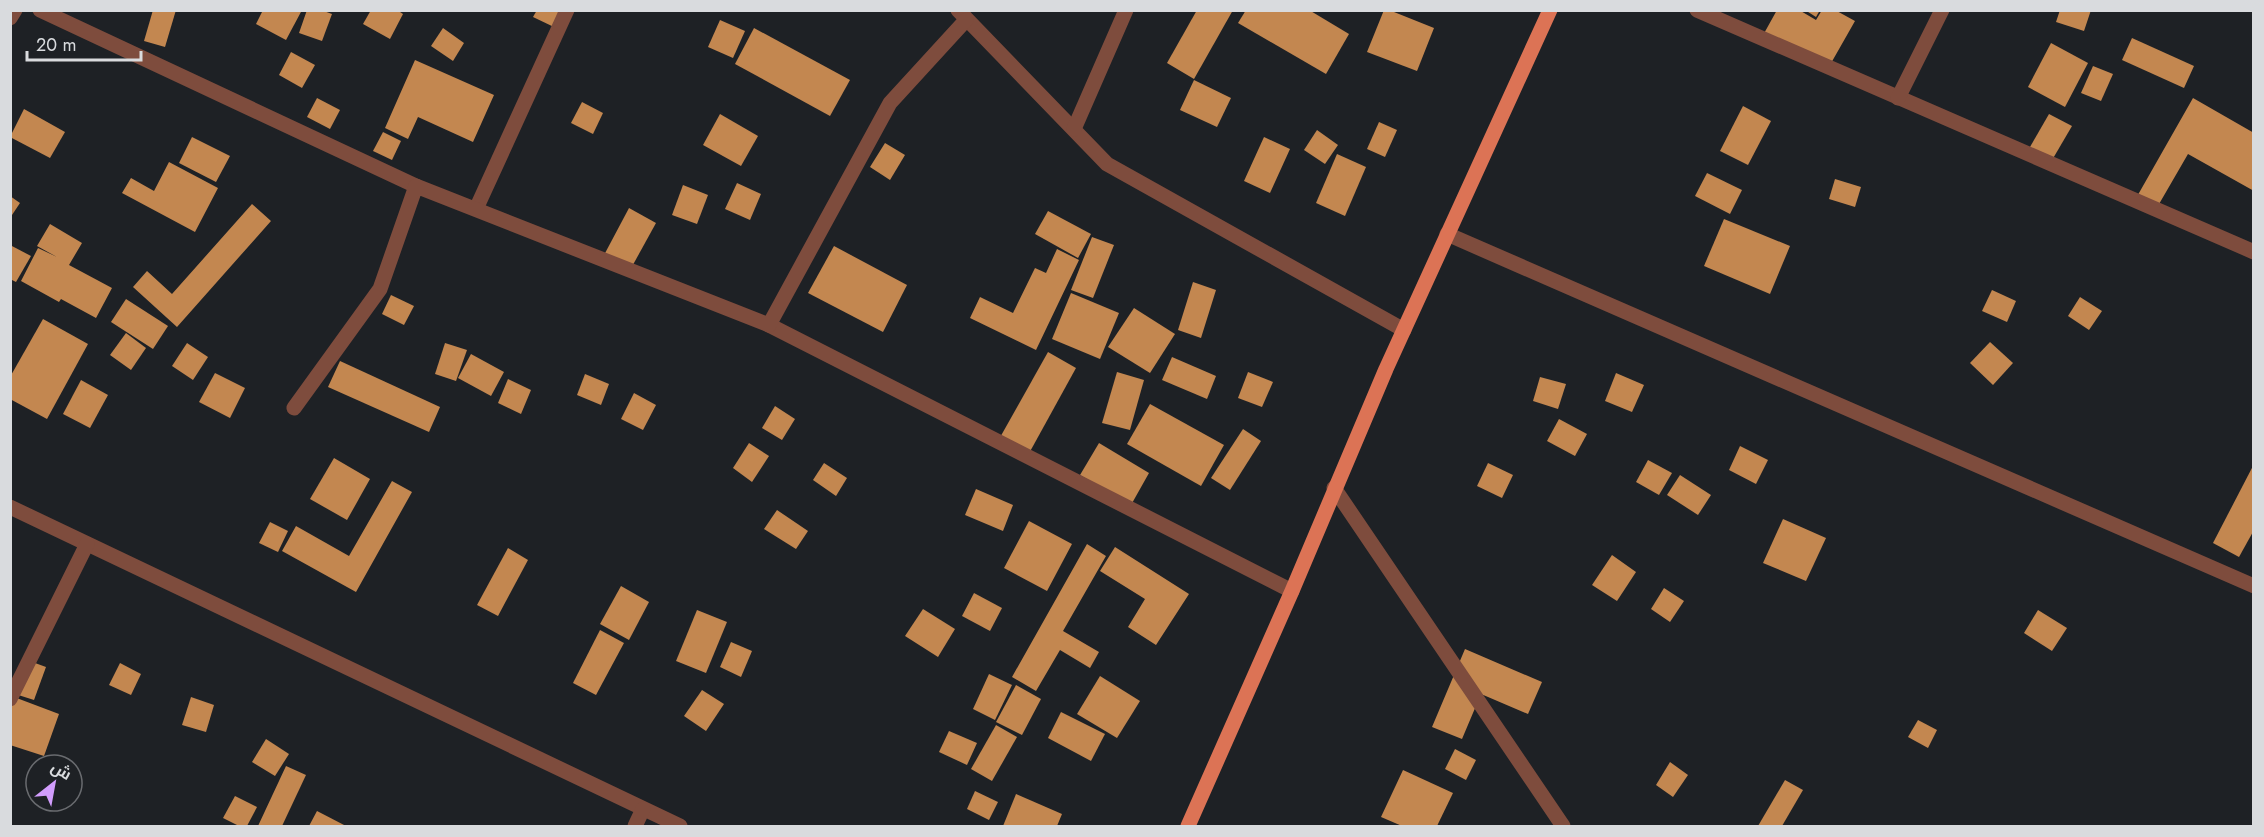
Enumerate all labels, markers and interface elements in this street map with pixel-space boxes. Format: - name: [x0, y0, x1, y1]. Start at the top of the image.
- scale bar: [27, 24, 141, 62]
- text: 20 m: [36, 32, 76, 58]
- north arrow: [24, 753, 84, 813]
- text: ش: [47, 755, 76, 786]

